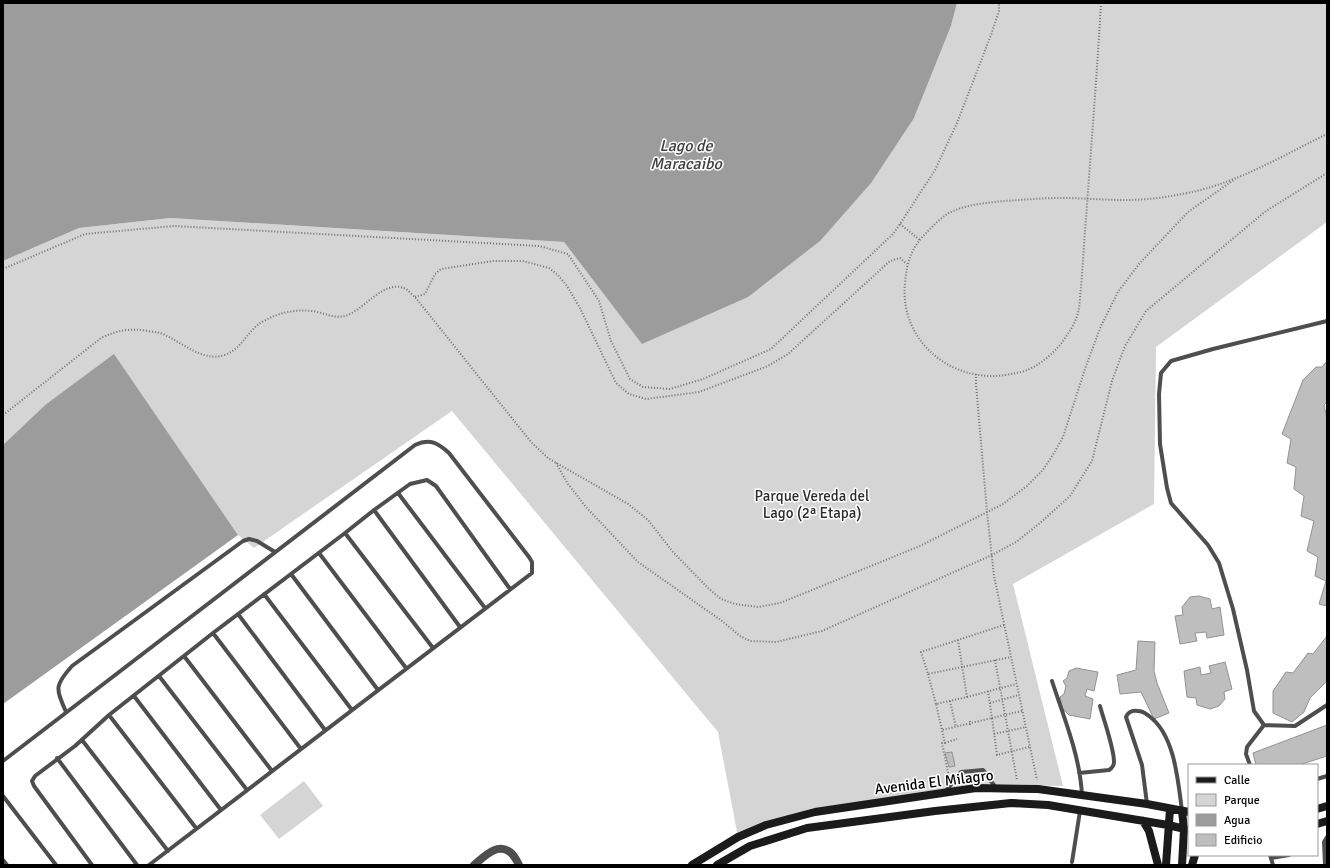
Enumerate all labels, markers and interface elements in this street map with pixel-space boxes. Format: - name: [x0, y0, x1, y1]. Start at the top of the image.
- water label: Lago de Maracaibo: [650, 136, 722, 174]
- park label: Parque Vereda del Lago (2ª Etapa): [755, 487, 869, 522]
- legend: [1188, 764, 1318, 856]
- street label: Avenida El Milagro: [874, 766, 995, 798]
- text: Calle: [1224, 773, 1250, 788]
- text: Parque: [1224, 793, 1260, 808]
- text: Agua: [1224, 813, 1250, 828]
- text: Edificio: [1224, 833, 1262, 848]

